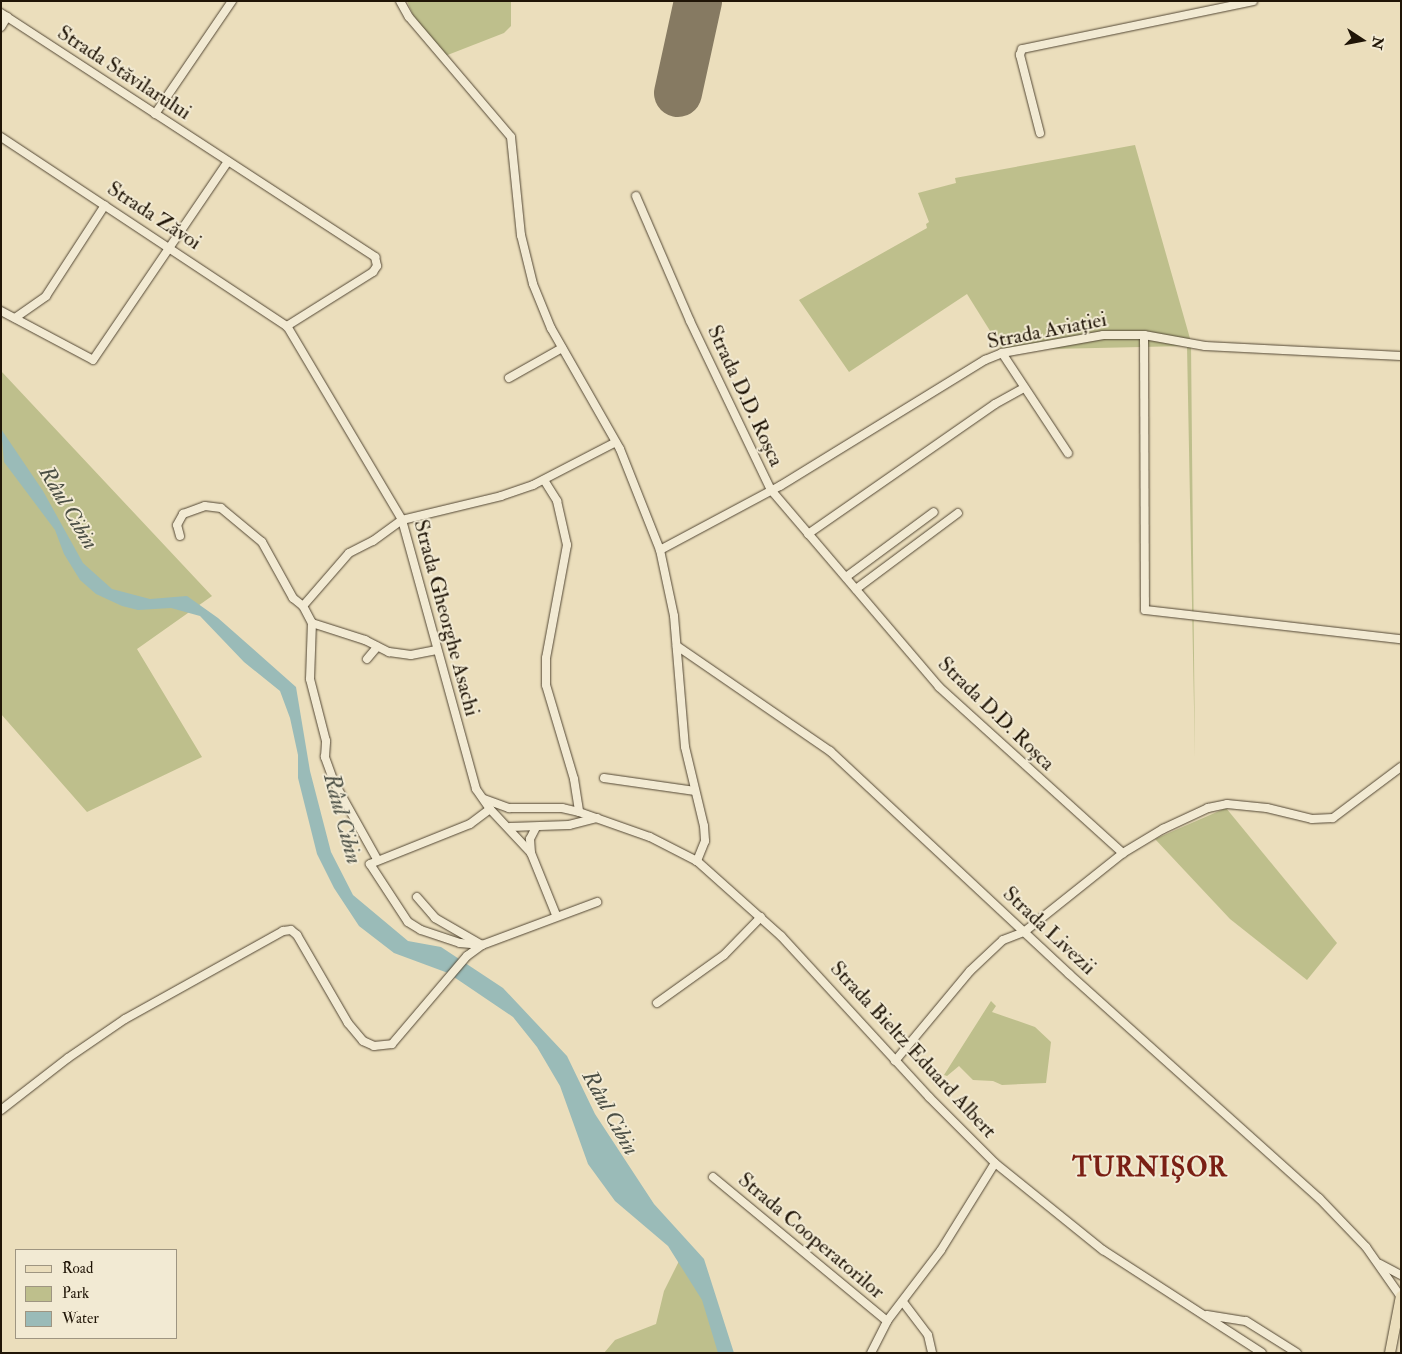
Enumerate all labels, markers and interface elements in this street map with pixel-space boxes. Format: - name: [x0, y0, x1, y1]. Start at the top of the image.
- north arrow: [1337, 15, 1387, 65]
- street label: Strada Stăvilarului: [52, 20, 196, 126]
- text: N: [1368, 35, 1387, 51]
- street label: Strada Zăvoi: [102, 176, 206, 256]
- street label: Strada Aviației: [985, 307, 1109, 355]
- street label: Strada D.D. Roșca: [701, 321, 789, 471]
- water label: Râul Cibin: [33, 462, 103, 554]
- street label: Strada Gheorghe Asachi: [408, 517, 484, 719]
- street label: Strada D.D. Roșca: [932, 652, 1060, 776]
- water label: Râul Cibin: [317, 771, 367, 867]
- street label: Strada Livezii: [997, 882, 1101, 980]
- street label: Strada Bieltz Eduard Albert: [824, 956, 1002, 1144]
- water label: Râul Cibin: [576, 1066, 644, 1160]
- district label: TURNIȘOR: [1071, 1153, 1229, 1185]
- street label: Strada Cooperatorilor: [733, 1167, 889, 1305]
- legend: [15, 1249, 178, 1339]
- text: Road: [62, 1259, 93, 1278]
- text: Park: [62, 1284, 89, 1303]
- text: Water: [62, 1309, 99, 1328]

